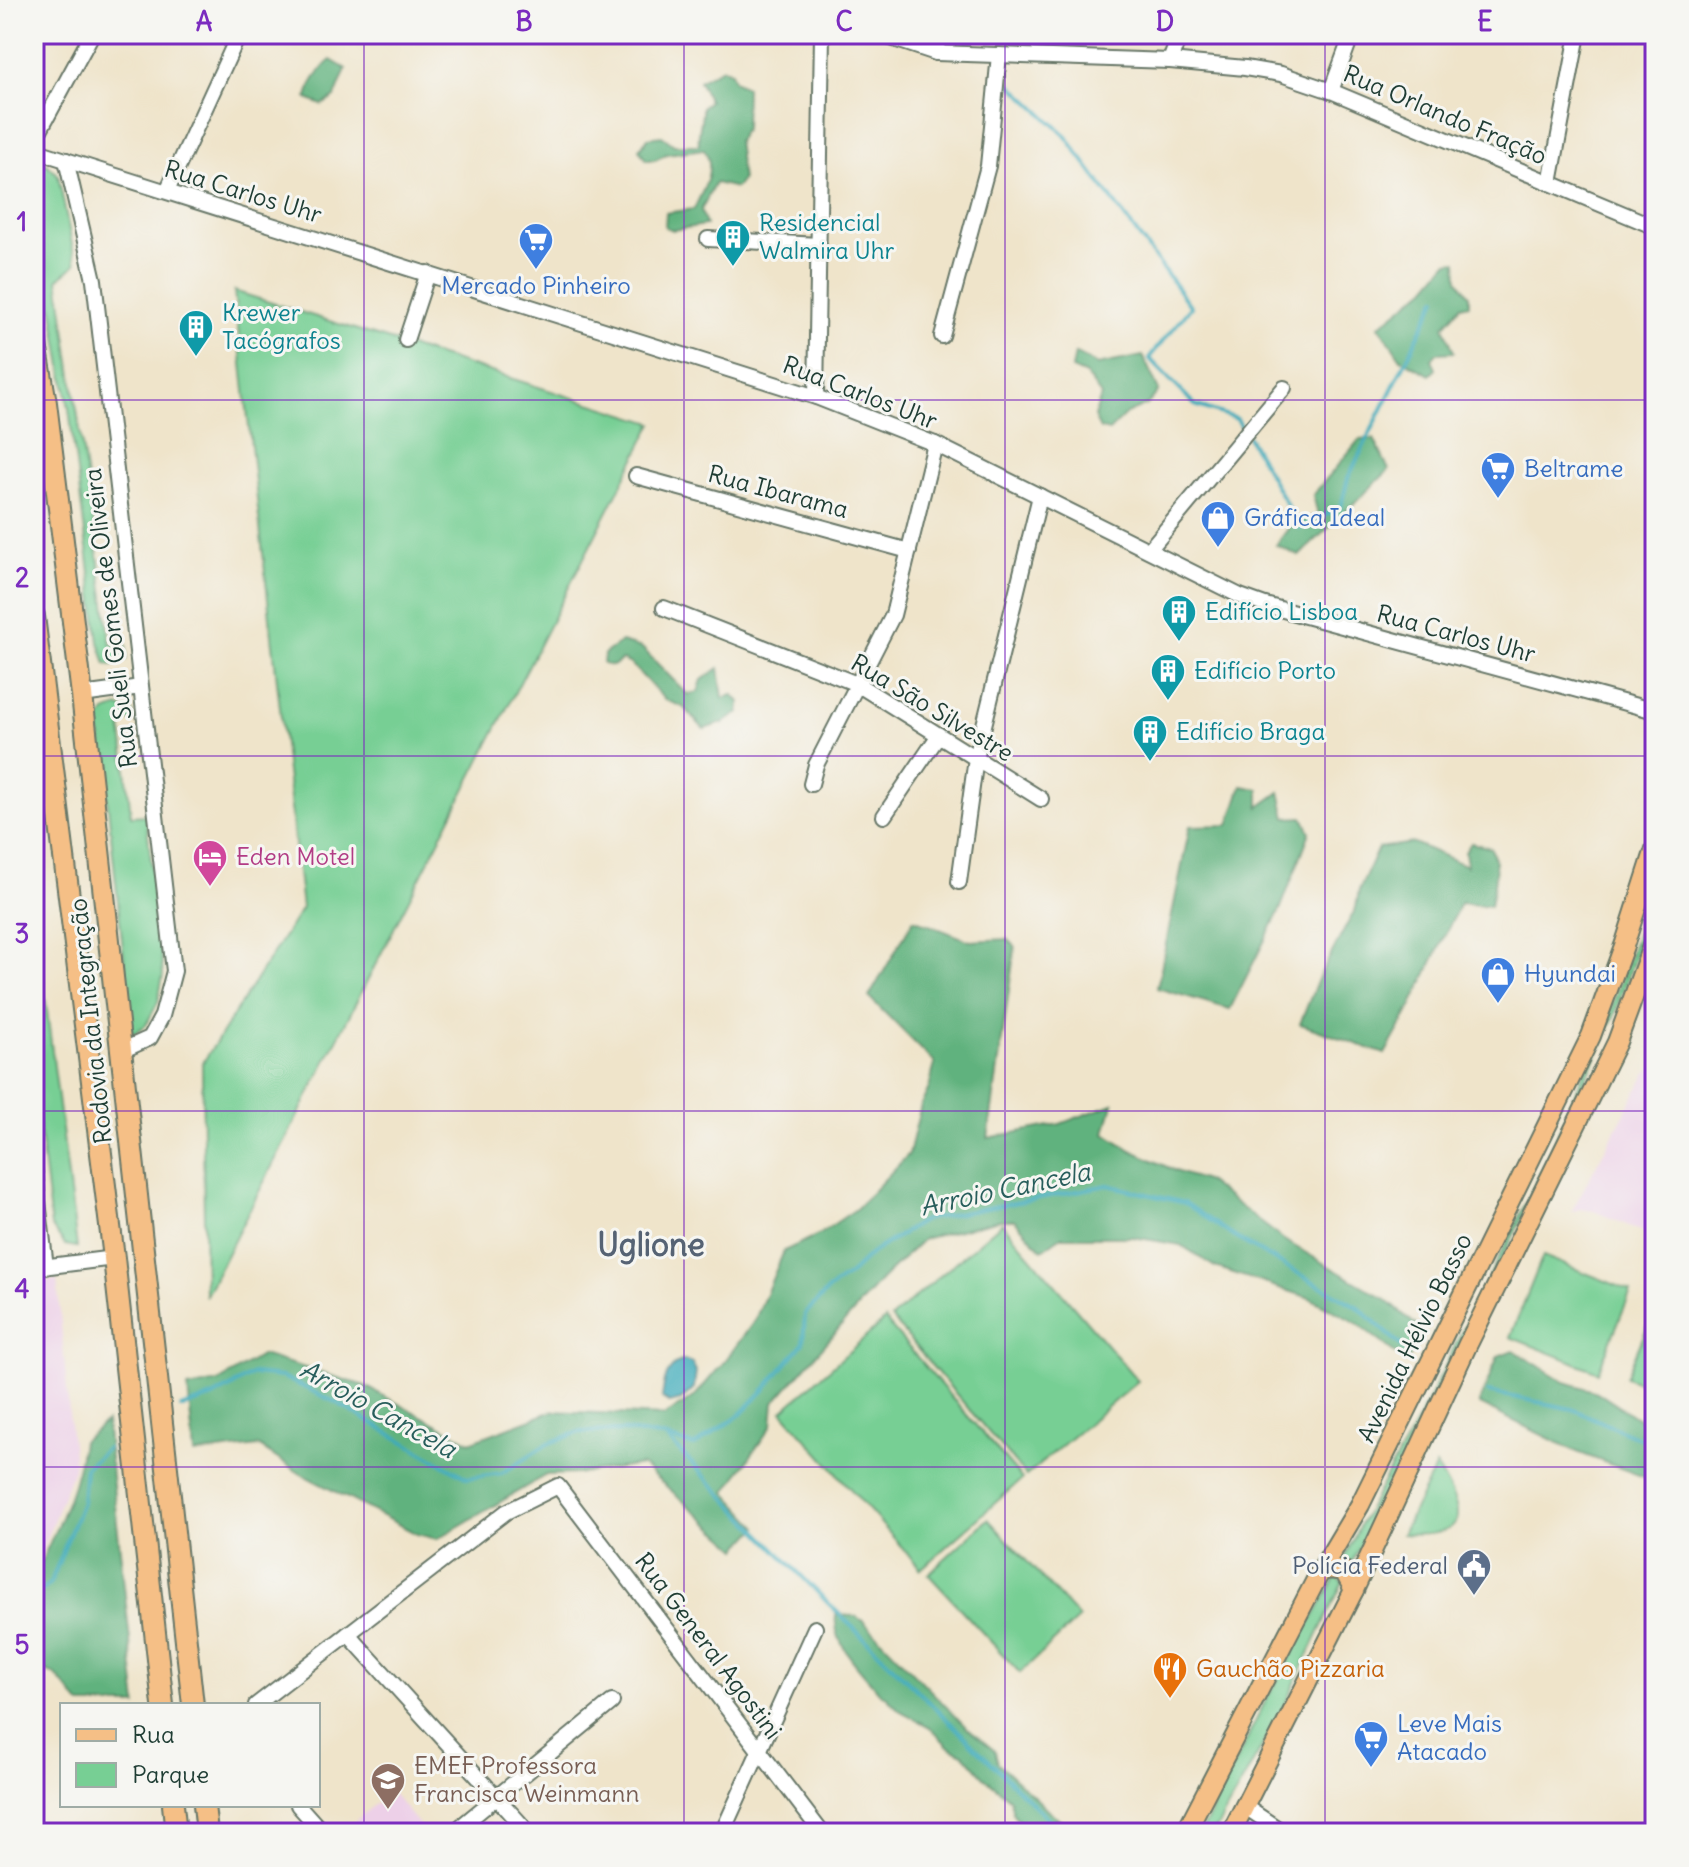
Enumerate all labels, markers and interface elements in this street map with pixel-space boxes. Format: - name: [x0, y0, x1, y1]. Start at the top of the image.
- text: A: [196, 5, 213, 38]
- text: B: [515, 5, 533, 38]
- text: C: [835, 5, 853, 38]
- text: D: [1156, 5, 1174, 38]
- text: E: [1477, 5, 1493, 38]
- street label: Rua Orlando Fração: [1339, 58, 1552, 170]
- street label: Rua Carlos Uhr: [161, 153, 326, 229]
- text: 1: [17, 205, 27, 238]
- place label: Residencial Walmira Uhr: [759, 207, 895, 265]
- building icon: Residencial Walmira Uhr: [714, 218, 752, 268]
- supermarket icon: Mercado Pinheiro: [517, 221, 555, 271]
- place label: Mercado Pinheiro: [441, 270, 631, 300]
- place label: Krewer Tacógrafos: [222, 297, 341, 355]
- building icon: Krewer Tacógrafos: [177, 308, 215, 358]
- street label: Rua Carlos Uhr: [779, 349, 942, 435]
- supermarket icon: Beltrame: [1479, 450, 1517, 500]
- place label: Beltrame: [1524, 453, 1623, 483]
- street label: Rua Ibarama: [705, 458, 852, 524]
- street label: Rua Sueli Gomes de Oliveira: [77, 467, 143, 770]
- shop icon: Gráfica Ideal: [1199, 499, 1237, 549]
- place label: Gráfica Ideal: [1244, 502, 1385, 532]
- text: 2: [15, 561, 29, 594]
- building icon: Edifício Lisboa: [1160, 593, 1198, 643]
- place label: Edifício Lisboa: [1205, 596, 1358, 626]
- street label: Rua Carlos Uhr: [1374, 597, 1539, 669]
- street label: Rua São Silvestre: [846, 647, 1019, 767]
- building icon: Edifício Porto: [1149, 652, 1187, 702]
- place label: Edifício Porto: [1194, 655, 1336, 685]
- building icon: Edifício Braga: [1131, 713, 1169, 763]
- place label: Edifício Braga: [1176, 716, 1325, 746]
- hotel icon: Eden Motel: [191, 838, 229, 888]
- place label: Eden Motel: [236, 841, 355, 871]
- street label: Rodovia da Integração: [62, 897, 118, 1145]
- text: 3: [15, 917, 29, 950]
- shop icon: Hyundai: [1479, 955, 1517, 1005]
- place label: Hyundai: [1524, 958, 1616, 988]
- water label: Arroio Cancela: [917, 1154, 1094, 1223]
- district label: Uglione: [597, 1224, 705, 1265]
- street label: Avenida Hélvio Basso: [1350, 1228, 1478, 1447]
- text: 4: [14, 1272, 30, 1305]
- water label: Arroio Cancela: [295, 1352, 463, 1466]
- street label: Rua General Agostini: [629, 1546, 789, 1745]
- public building icon: Polícia Federal: [1455, 1547, 1493, 1597]
- place label: Polícia Federal: [1292, 1550, 1448, 1580]
- text: 5: [15, 1628, 30, 1661]
- restaurant icon: Gauchão Pizzaria: [1151, 1650, 1189, 1700]
- place label: Gauchão Pizzaria: [1196, 1653, 1385, 1683]
- legend: [60, 1703, 320, 1807]
- place label: Leve Mais Atacado: [1397, 1708, 1502, 1766]
- text: Rua: [132, 1719, 175, 1749]
- supermarket icon: Leve Mais Atacado: [1352, 1719, 1390, 1769]
- place label: EMEF Professora Francisca Weinmann: [414, 1750, 639, 1808]
- text: Parque: [132, 1759, 209, 1789]
- school or university icon: EMEF Professora Francisca Weinmann: [369, 1761, 407, 1811]

